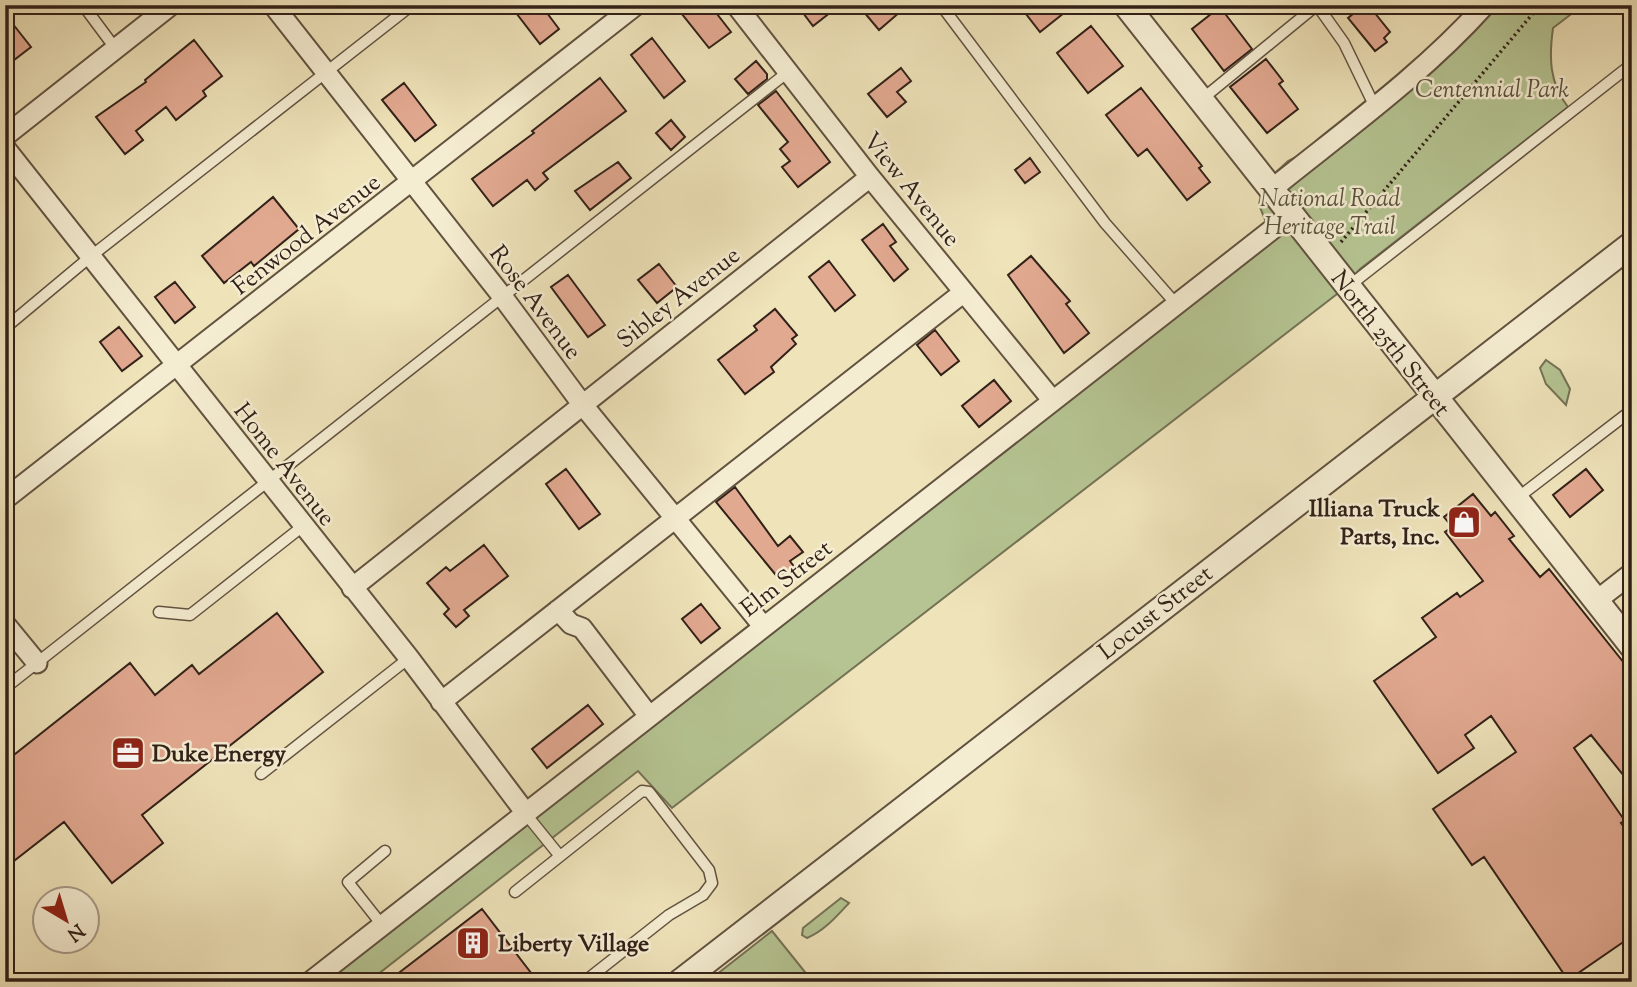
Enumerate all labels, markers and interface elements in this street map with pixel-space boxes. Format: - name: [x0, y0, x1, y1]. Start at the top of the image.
- park label: Centennial Park: [1415, 74, 1569, 108]
- street label: View Avenue: [854, 126, 967, 255]
- street label: Fenwood Avenue: [226, 167, 389, 304]
- park label: National Road Heritage Trail: [1260, 183, 1400, 245]
- street label: Rose Avenue: [480, 239, 589, 368]
- street label: Sibley Avenue: [610, 239, 748, 358]
- street label: North 25th Street: [1321, 264, 1457, 425]
- street label: Home Avenue: [224, 396, 342, 534]
- place label: Illiana Truck Parts, Inc.: [1309, 493, 1441, 555]
- shop icon: Illiana Truck Parts, Inc.: [1445, 503, 1483, 541]
- street label: Elm Street: [734, 533, 840, 626]
- street label: Locust Street: [1092, 558, 1221, 669]
- office icon: Duke Energy: [109, 734, 147, 772]
- place label: Duke Energy: [152, 738, 286, 772]
- north arrow: [32, 886, 102, 956]
- text: N: [61, 916, 89, 947]
- building icon: Liberty Village: [454, 924, 492, 962]
- place label: Liberty Village: [498, 928, 649, 962]

